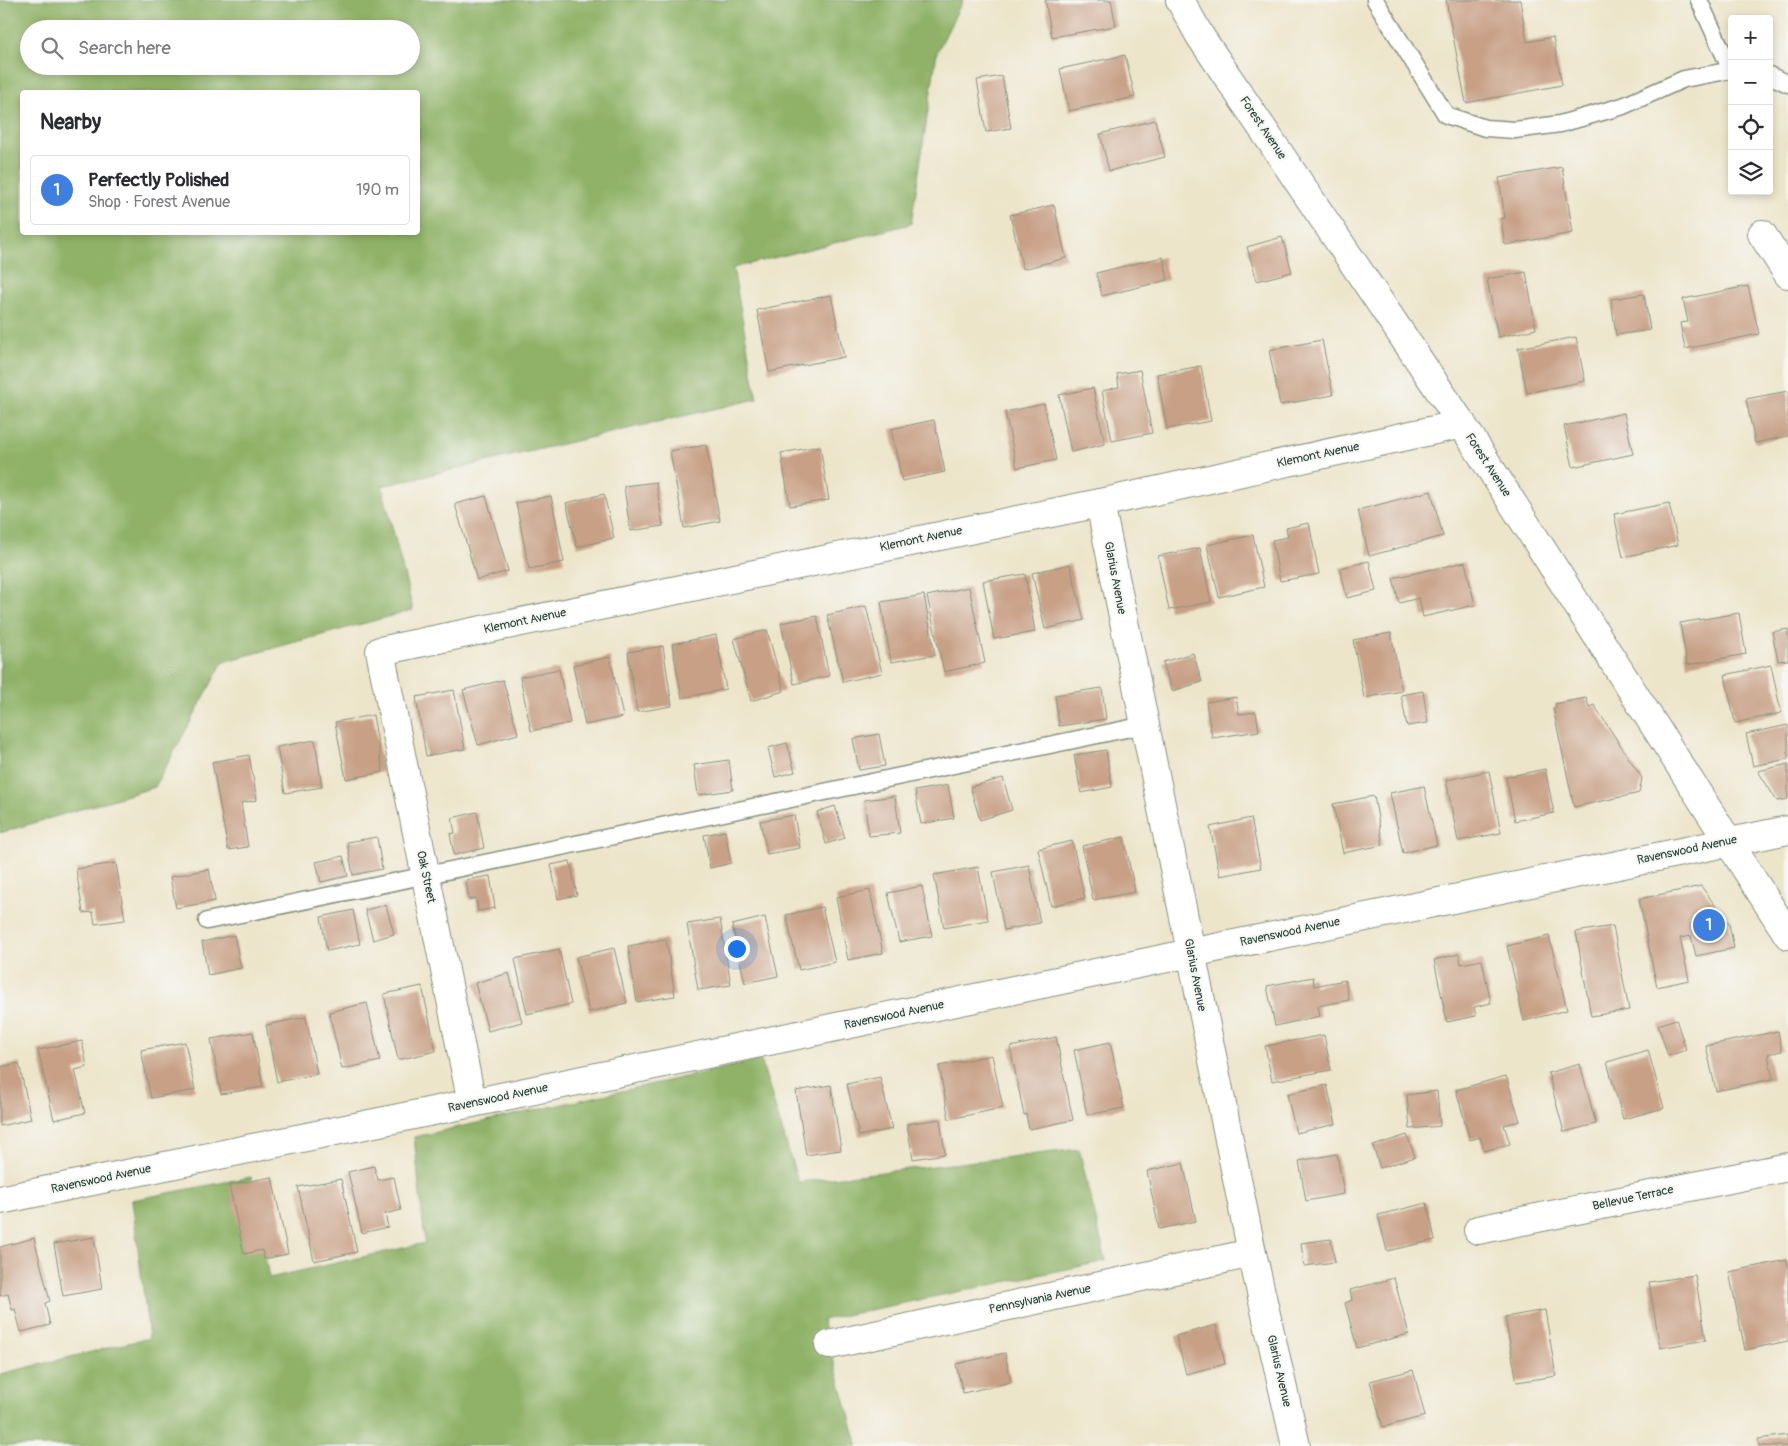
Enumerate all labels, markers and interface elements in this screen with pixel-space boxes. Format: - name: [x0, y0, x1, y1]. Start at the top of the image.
- map controls: [1728, 15, 1773, 195]
- button: +: [1728, 15, 1773, 60]
- search box: [20, 20, 420, 75]
- icon: search: [38, 34, 66, 62]
- text: Search here: [78, 36, 171, 60]
- button: −: [1728, 60, 1773, 105]
- street label: Forest Avenue: [1236, 94, 1290, 162]
- button: locate: [1728, 105, 1773, 150]
- text: Nearby: [40, 109, 101, 136]
- button: layers: [1728, 150, 1773, 195]
- text: Perfectly Polished: [88, 168, 229, 192]
- text: 1: [54, 180, 60, 200]
- text: 190 m: [356, 180, 399, 200]
- text: Shop · Forest Avenue: [88, 192, 230, 212]
- street label: Forest Avenue: [1462, 430, 1514, 500]
- street label: Klemont Avenue: [1275, 439, 1361, 471]
- street label: Klemont Avenue: [878, 523, 964, 555]
- street label: Glarius Avenue: [1101, 540, 1129, 616]
- street label: Klemont Avenue: [482, 605, 568, 637]
- street label: Ravenswood Avenue: [1636, 832, 1738, 868]
- street label: Oak Street: [413, 849, 439, 905]
- pin: 1: [1693, 906, 1725, 944]
- street label: Ravenswood Avenue: [1239, 914, 1341, 950]
- your location: [724, 936, 750, 962]
- street label: Glarius Avenue: [1181, 937, 1209, 1013]
- street label: Ravenswood Avenue: [843, 997, 945, 1033]
- street label: Ravenswood Avenue: [447, 1080, 549, 1116]
- street label: Ravenswood Avenue: [50, 1161, 152, 1197]
- street label: Bellevue Terrace: [1591, 1182, 1675, 1214]
- street label: Pennsylvania Avenue: [988, 1281, 1092, 1317]
- street label: Glarius Avenue: [1263, 1333, 1295, 1409]

